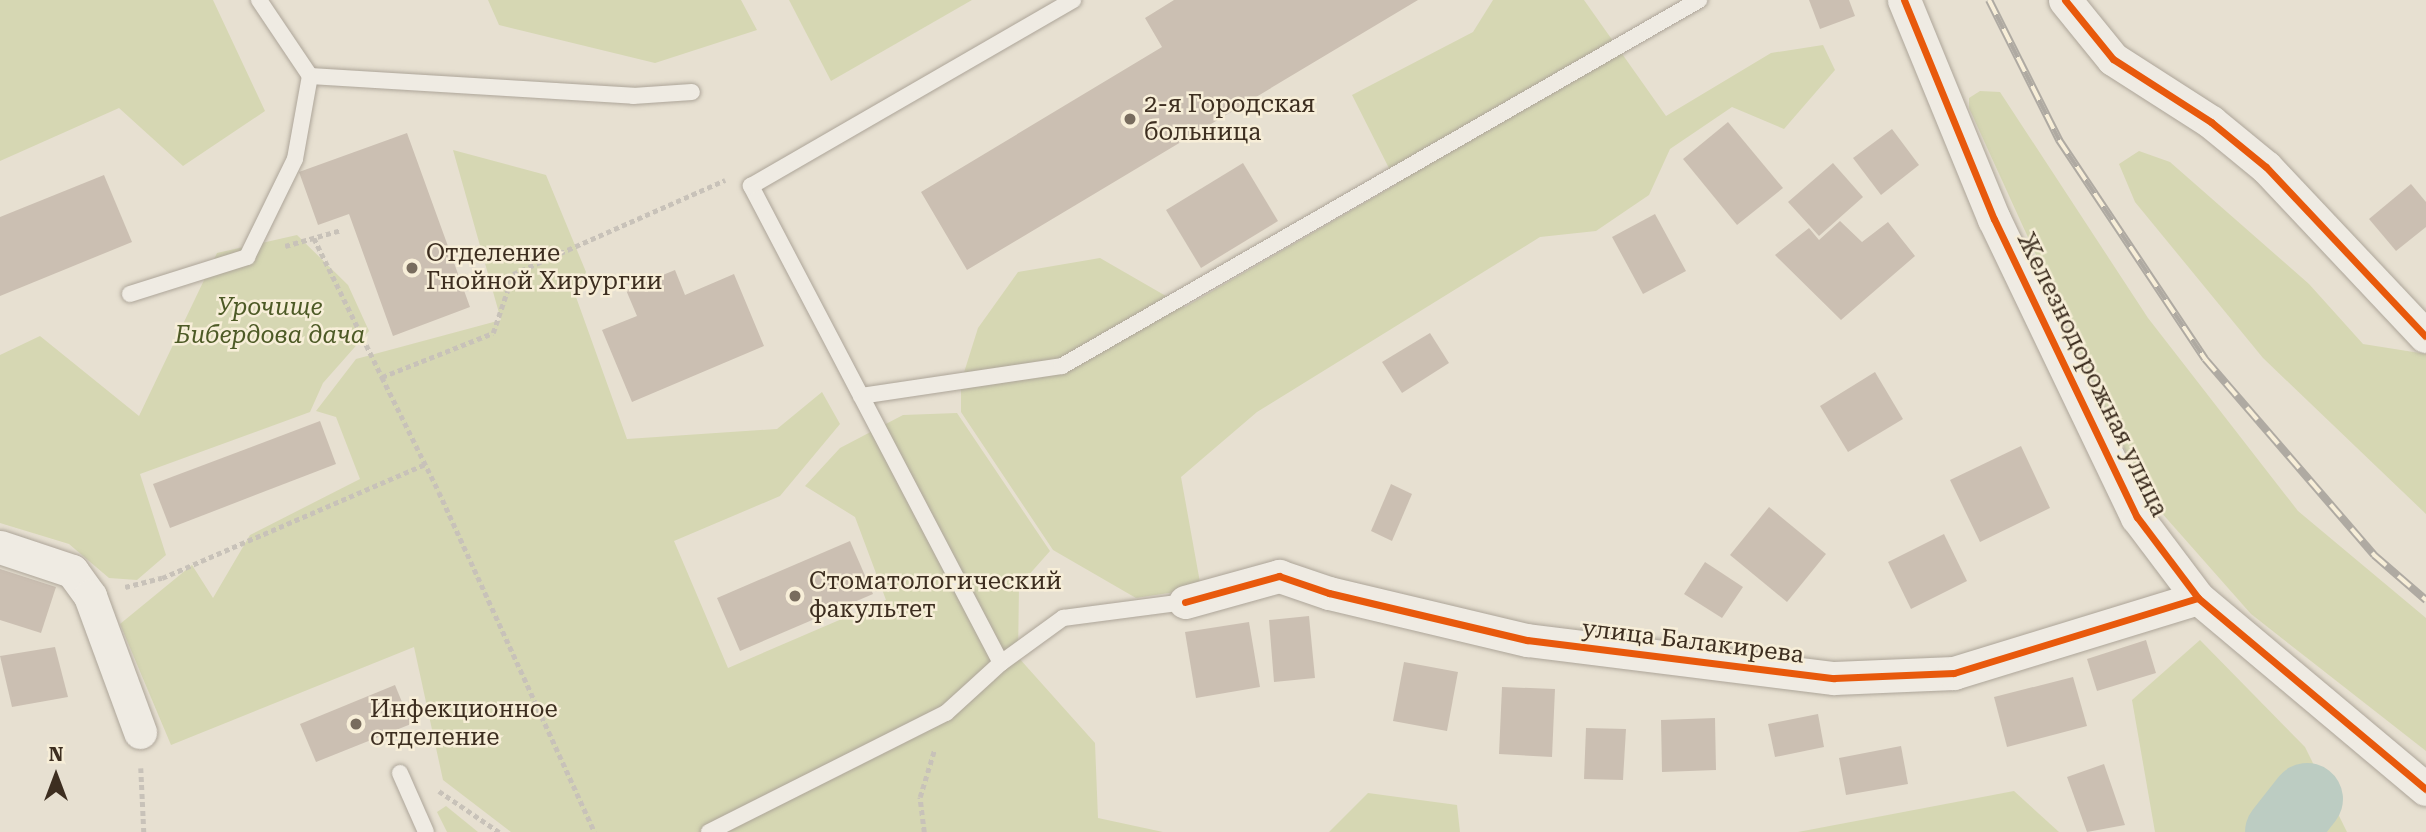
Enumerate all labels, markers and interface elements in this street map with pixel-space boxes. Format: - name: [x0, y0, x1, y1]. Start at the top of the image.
- place label: 2-я Городская больница: [1144, 91, 1315, 147]
- marker: 2-я Городская больница: [1122, 111, 1138, 127]
- street label: Железнодорожная улица: [2011, 228, 2173, 522]
- place label: Отделение Гнойной Хирургии: [426, 240, 662, 296]
- marker: Отделение Гнойной Хирургии: [404, 260, 420, 276]
- park label: Урочище Бибердова дача: [175, 294, 365, 350]
- place label: Стоматологический факультет: [809, 568, 1062, 624]
- marker: Стоматологический факультет: [787, 588, 803, 604]
- street label: улица Балакирева: [1580, 614, 1806, 670]
- place label: Инфекционное отделение: [370, 696, 558, 752]
- marker: Инфекционное отделение: [348, 716, 364, 732]
- north arrow: [21, 741, 91, 811]
- text: N: [49, 743, 63, 766]

